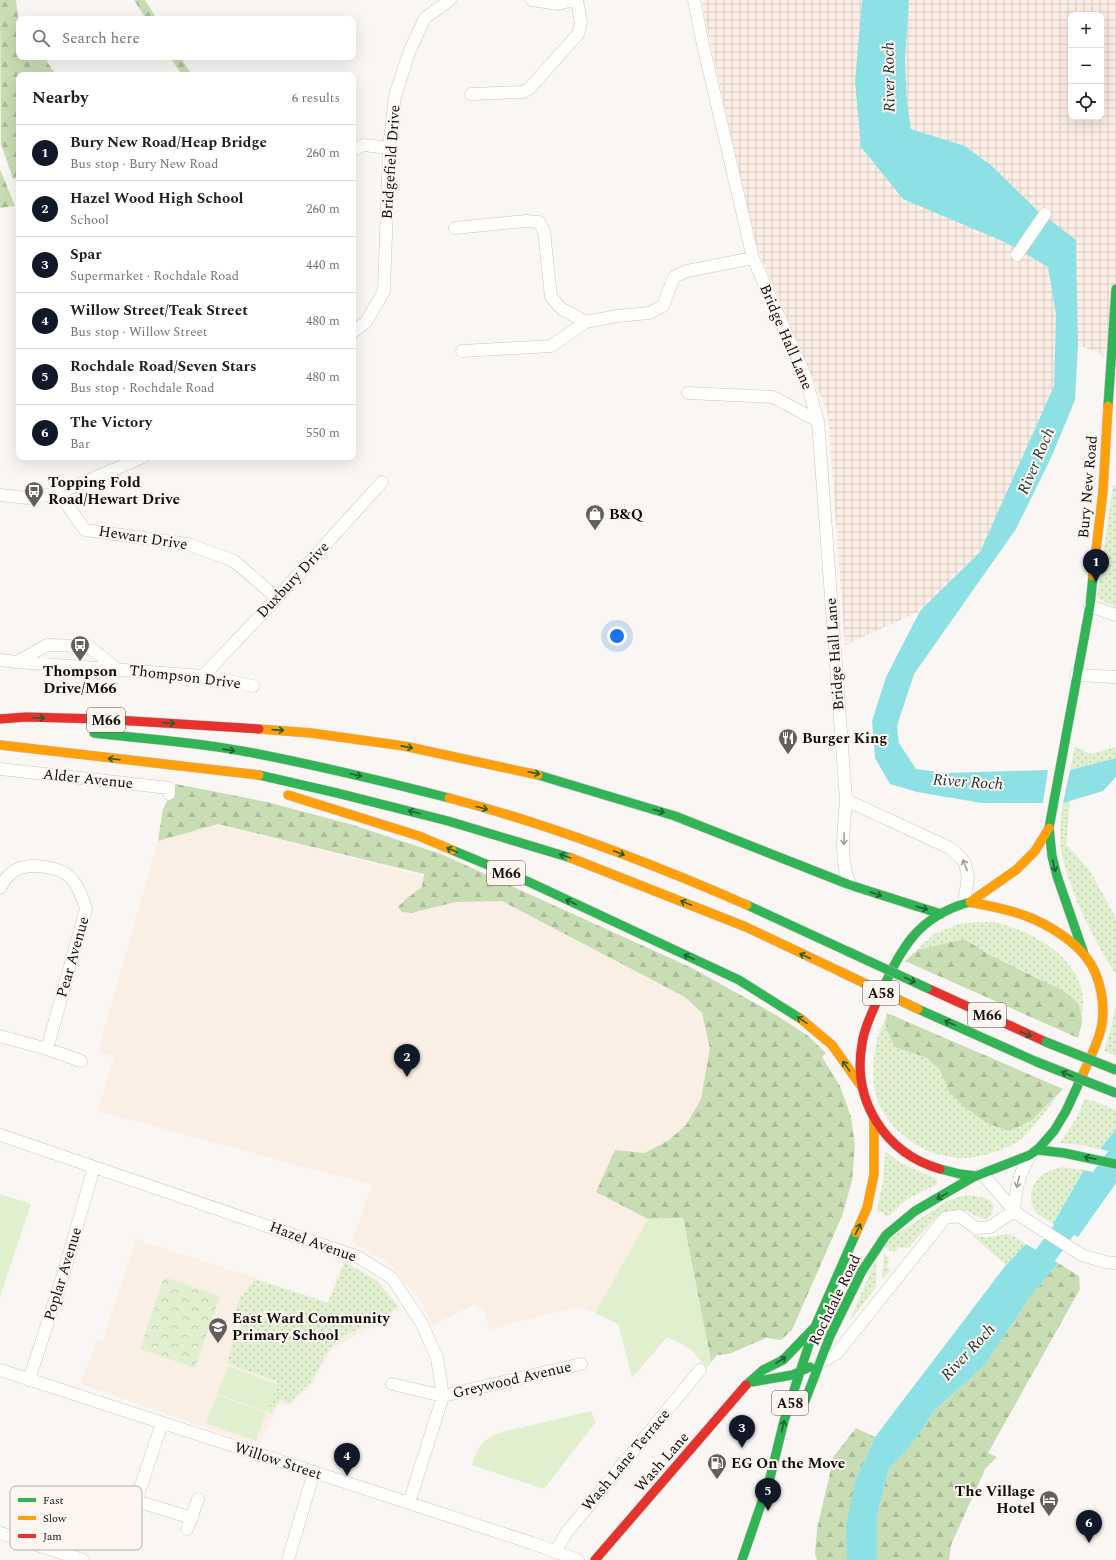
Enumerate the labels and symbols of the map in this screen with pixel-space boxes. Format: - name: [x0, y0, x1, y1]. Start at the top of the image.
- water label: River Roch: [876, 41, 902, 113]
- street label: Bridgefield Drive: [376, 104, 406, 220]
- street label: Bridge Hall Lane: [753, 281, 819, 393]
- water label: River Roch: [1011, 424, 1061, 498]
- street label: Bury New Road: [1072, 435, 1104, 539]
- place label: Topping Fold Road/Hewart Drive: [48, 471, 180, 511]
- bus stop icon: Topping Fold Road/Hewart Drive: [23, 480, 45, 508]
- shop icon: B&Q: [584, 503, 606, 531]
- place label: B&Q: [609, 503, 644, 526]
- street label: Hewart Drive: [97, 520, 189, 556]
- street label: Duxbury Drive: [251, 536, 335, 624]
- pin: 1: [1083, 549, 1109, 582]
- street label: Bridge Hall Lane: [820, 597, 850, 711]
- your location: [607, 626, 627, 646]
- bus stop icon: Thompson Drive/M66: [69, 634, 91, 662]
- street label: Thompson Drive: [128, 659, 242, 695]
- place label: Thompson Drive/M66: [43, 660, 117, 700]
- road number: M66: [87, 708, 125, 732]
- one-way arrow: [32, 714, 45, 722]
- one-way arrow: [162, 720, 175, 727]
- one-way arrow: [271, 727, 284, 734]
- restaurant icon: Burger King: [777, 727, 799, 755]
- place label: Burger King: [802, 727, 887, 750]
- one-way arrow: [400, 743, 413, 751]
- one-way arrow: [222, 746, 235, 754]
- one-way arrow: [108, 755, 121, 762]
- street label: Alder Avenue: [42, 763, 134, 795]
- water label: River Roch: [932, 768, 1004, 796]
- one-way arrow: [528, 770, 541, 778]
- one-way arrow: [349, 772, 362, 780]
- one-way arrow: [475, 804, 488, 812]
- one-way arrow: [407, 808, 420, 816]
- one-way arrow: [652, 808, 665, 815]
- one-way arrow: [840, 832, 848, 845]
- one-way arrow: [447, 846, 459, 853]
- one-way arrow: [612, 849, 624, 857]
- one-way arrow: [559, 852, 572, 859]
- one-way arrow: [1051, 859, 1059, 872]
- one-way arrow: [960, 860, 968, 872]
- road number: M66: [487, 861, 525, 885]
- one-way arrow: [870, 891, 883, 898]
- one-way arrow: [566, 898, 578, 905]
- one-way arrow: [681, 899, 693, 907]
- one-way arrow: [915, 905, 928, 912]
- street label: Pear Avenue: [50, 914, 96, 1000]
- one-way arrow: [800, 952, 812, 959]
- one-way arrow: [683, 953, 695, 960]
- one-way arrow: [904, 977, 916, 984]
- road number: A58: [863, 981, 899, 1005]
- road number: M66: [968, 1003, 1006, 1027]
- one-way arrow: [796, 1016, 808, 1024]
- one-way arrow: [945, 1019, 957, 1026]
- one-way arrow: [1020, 1030, 1032, 1038]
- pin: 2: [394, 1044, 420, 1077]
- one-way arrow: [842, 1060, 850, 1071]
- one-way arrow: [1061, 1069, 1073, 1077]
- one-way arrow: [1084, 1154, 1097, 1162]
- one-way arrow: [1014, 1175, 1021, 1188]
- one-way arrow: [936, 1193, 948, 1201]
- street label: Hazel Avenue: [266, 1216, 360, 1268]
- one-way arrow: [855, 1223, 862, 1235]
- street label: Poplar Avenue: [38, 1224, 88, 1324]
- street label: Rochdale Road: [803, 1251, 867, 1349]
- place label: East Ward Community Primary School: [232, 1307, 390, 1347]
- school or university icon: East Ward Community Primary School: [207, 1316, 229, 1344]
- water label: River Roch: [935, 1318, 1001, 1386]
- street label: Greywood Avenue: [450, 1355, 574, 1405]
- one-way arrow: [775, 1356, 786, 1364]
- road number: A58: [772, 1391, 808, 1415]
- street label: Wash Lane Terrace: [578, 1405, 674, 1515]
- pin: 3: [729, 1415, 755, 1448]
- one-way arrow: [779, 1420, 787, 1433]
- street label: Wash Lane: [631, 1428, 693, 1496]
- street label: Willow Street: [231, 1436, 325, 1486]
- pin: 4: [334, 1443, 360, 1476]
- fuel station icon: EG On the Move: [706, 1452, 728, 1480]
- place label: EG On the Move: [731, 1452, 845, 1475]
- pin: 5: [755, 1478, 781, 1511]
- place label: The Village Hotel: [955, 1480, 1035, 1520]
- legend: [10, 1486, 142, 1550]
- hotel icon: The Village Hotel: [1038, 1489, 1060, 1517]
- text: Fast: [43, 1492, 64, 1509]
- text: Slow: [43, 1510, 67, 1527]
- pin: 6: [1076, 1510, 1102, 1543]
- text: Jam: [43, 1528, 62, 1545]

